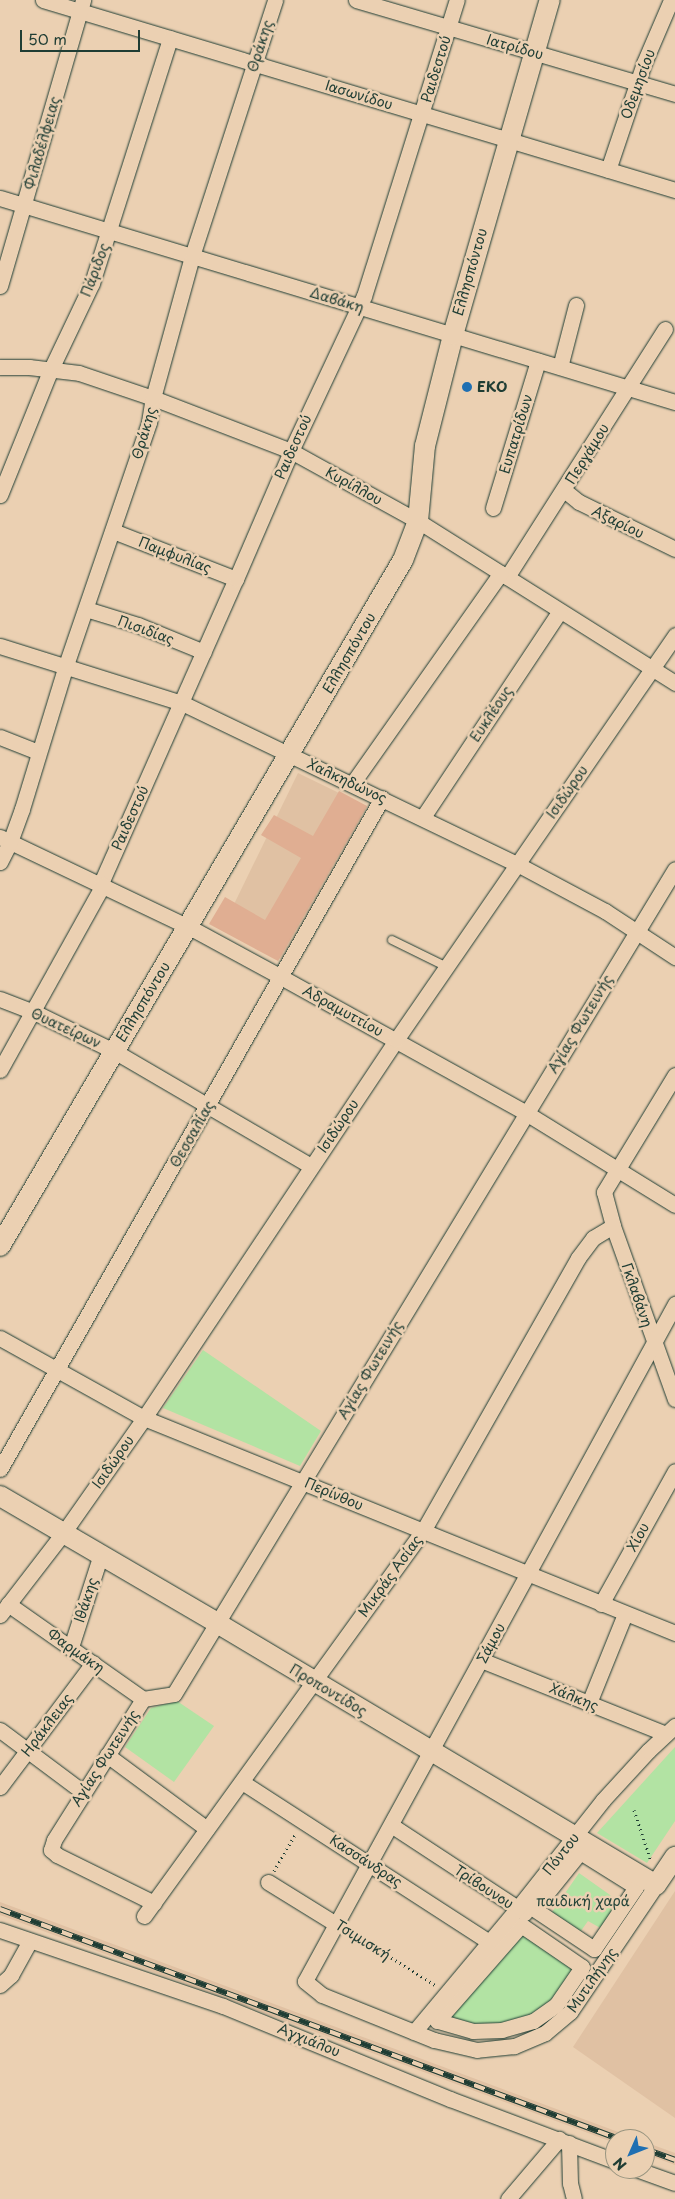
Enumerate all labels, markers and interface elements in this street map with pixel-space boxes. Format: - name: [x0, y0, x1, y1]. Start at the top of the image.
- street label: Θράκης: [244, 18, 276, 74]
- scale bar: [22, 20, 142, 52]
- text: 50 m: [28, 27, 67, 50]
- street label: Ιατρίδου: [485, 31, 545, 63]
- street label: Ραιδεστού: [418, 33, 454, 105]
- street label: Οδεμησίου: [618, 47, 658, 121]
- street label: Ιασωνίδου: [323, 77, 395, 113]
- street label: Φιλαδέλφειας: [21, 94, 63, 192]
- street label: Ελλησπόντου: [449, 226, 491, 318]
- street label: Πάριδος: [77, 241, 113, 299]
- street label: Δαβάκη: [308, 284, 366, 316]
- place label: ΕΚΟ: [477, 379, 507, 395]
- marker: ΕΚΟ: [461, 381, 473, 393]
- street label: Ευπατρίδων: [496, 392, 536, 476]
- street label: Θράκης: [129, 405, 159, 461]
- street label: Ραιδεστού: [271, 412, 315, 482]
- street label: Περγάμου: [562, 420, 612, 488]
- street label: Κυρίλλου: [323, 464, 385, 508]
- street label: Αξαρίου: [589, 502, 647, 542]
- street label: Παμφυλίας: [136, 533, 214, 577]
- street label: Ελλησπόντου: [319, 610, 379, 696]
- street label: Πισιδίας: [116, 612, 176, 648]
- street label: Ευκλέους: [466, 683, 516, 745]
- street label: Χαλκηδώνος: [304, 755, 390, 807]
- street label: Ισιδώρου: [543, 762, 591, 822]
- street label: Ραιδεστού: [108, 783, 152, 853]
- street label: Ελλησπόντου: [112, 959, 174, 1045]
- street label: Αγίας Φωτεινής: [544, 972, 616, 1076]
- street label: Αδραμυττίου: [300, 982, 386, 1040]
- street label: Θυατείρων: [28, 1004, 104, 1052]
- street label: Ισιδώρου: [314, 1096, 362, 1156]
- street label: Θεσσαλίας: [166, 1098, 218, 1170]
- street label: Γκλαβάνη: [618, 1261, 656, 1329]
- street label: Αγίας Φωτεινής: [334, 1318, 406, 1422]
- street label: Ισιδώρου: [89, 1432, 137, 1492]
- street label: Περίνθου: [302, 1474, 366, 1514]
- street label: Χίου: [623, 1520, 653, 1554]
- street label: Μικράς Ασίας: [355, 1532, 425, 1620]
- street label: Ιθάκης: [71, 1575, 101, 1625]
- street label: Σάμου: [473, 1620, 509, 1666]
- street label: Φαρμάκη: [44, 1625, 108, 1677]
- street label: Προποντίδος: [286, 1660, 370, 1720]
- street label: Χάλκης: [547, 1680, 601, 1714]
- street label: Ηράκλειας: [18, 1690, 76, 1760]
- street label: Αγίας Φωτεινής: [67, 1707, 143, 1809]
- street label: Πόντου: [539, 1830, 583, 1878]
- street label: Κασσάνδρας: [327, 1831, 405, 1891]
- street label: Τρίβουνου: [451, 1862, 517, 1912]
- park label: παιδική χαρά: [536, 1893, 630, 1909]
- street label: Τσιμισκή: [332, 1916, 394, 1964]
- street label: Μυτιλήνης: [563, 1944, 621, 2016]
- street label: Αγχιάλου: [275, 2020, 343, 2060]
- north arrow: [605, 2129, 655, 2179]
- text: N: [608, 2153, 631, 2175]

